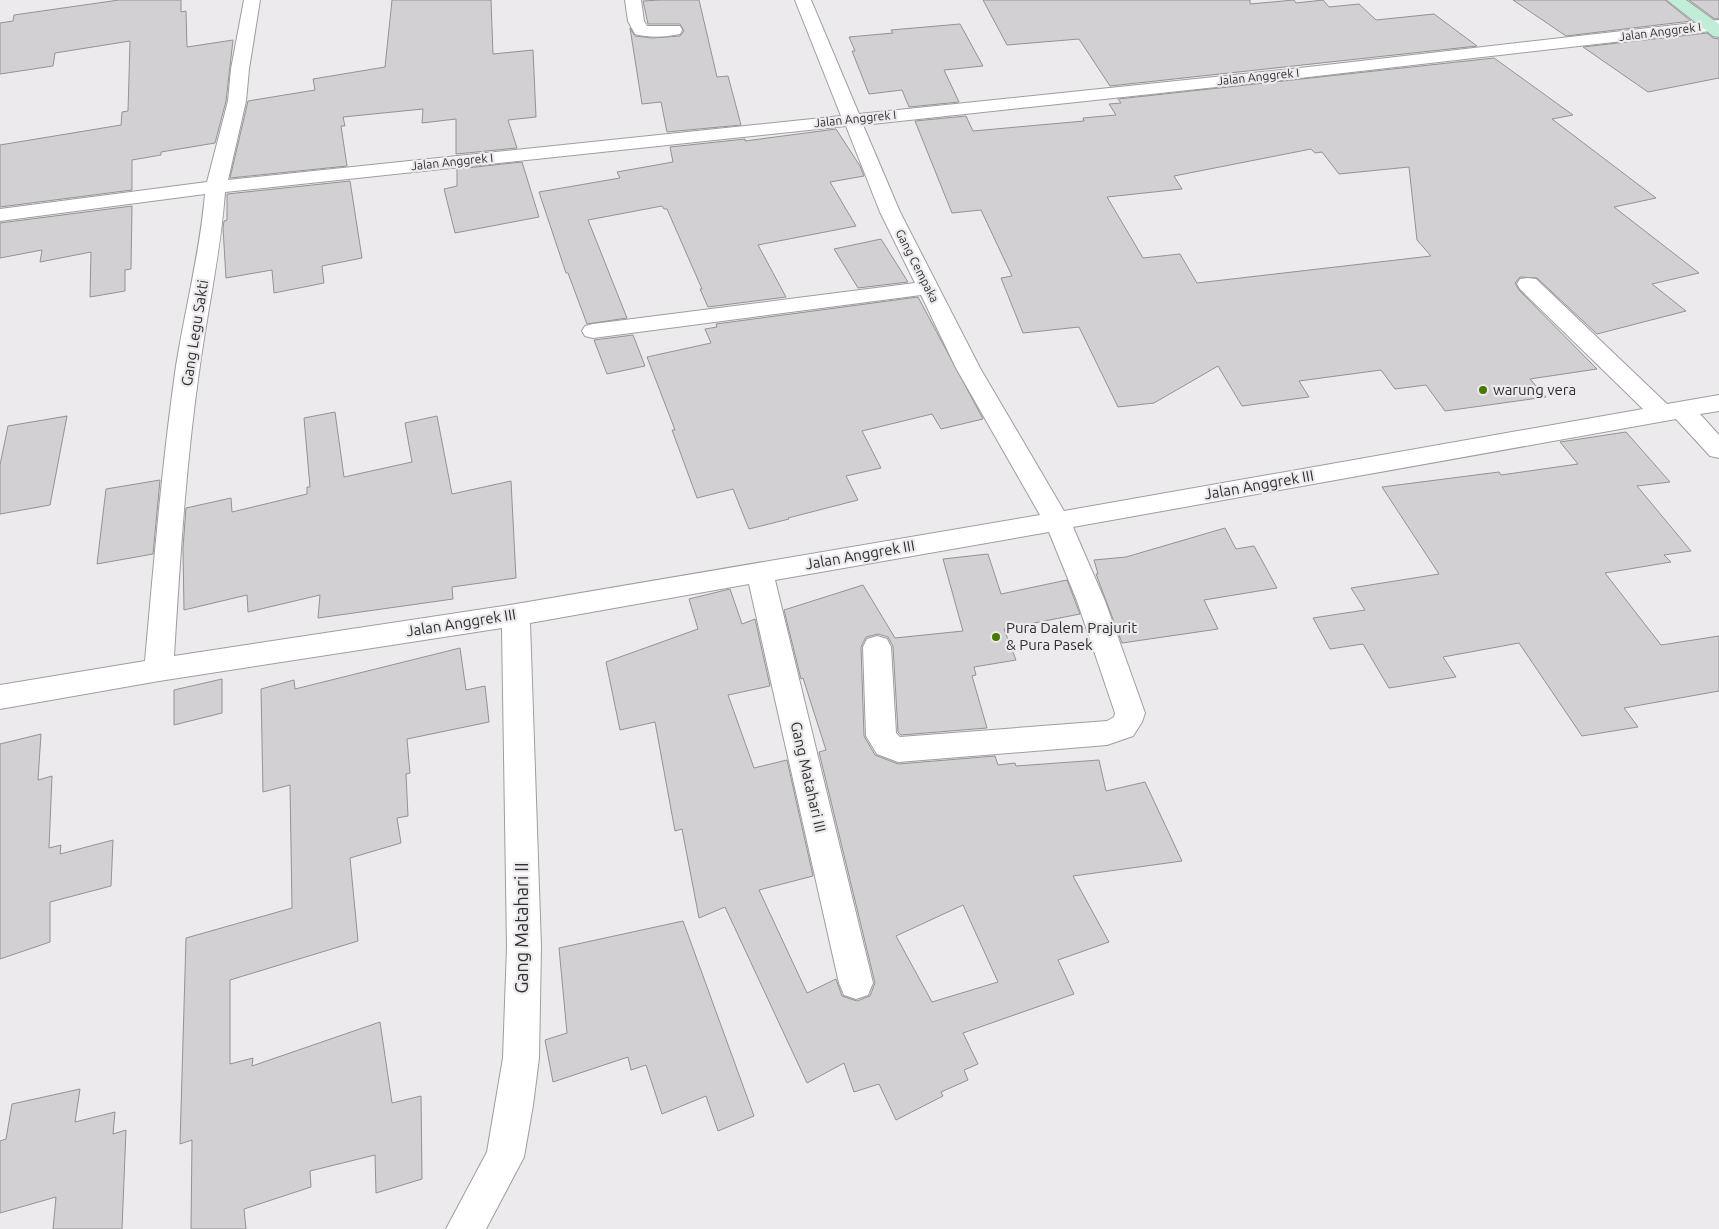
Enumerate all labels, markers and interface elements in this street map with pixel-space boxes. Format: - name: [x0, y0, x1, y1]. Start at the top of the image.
- street label: Jalan Anggrek I: [1618, 20, 1702, 43]
- street label: Jalan Anggrek I: [1216, 66, 1300, 87]
- street label: Jalan Anggrek I: [813, 108, 897, 129]
- street label: Jalan Anggrek I: [410, 151, 494, 172]
- street label: Gang Cempaka: [893, 227, 941, 305]
- street label: Gang Legu Sakti: [178, 278, 211, 387]
- place label: warung vera: [1493, 381, 1576, 398]
- marker: warung vera: [1477, 384, 1489, 396]
- street label: Jalan Anggrek III: [1203, 467, 1315, 502]
- street label: Jalan Anggrek III: [804, 537, 916, 572]
- street label: Jalan Anggrek III: [405, 605, 517, 640]
- place label: Pura Dalem Prajurit & Pura Pasek: [1006, 619, 1137, 653]
- marker: Pura Dalem Prajurit & Pura Pasek: [990, 631, 1002, 643]
- street label: Gang Matahari III: [787, 720, 829, 834]
- street label: Gang Matahari II: [511, 862, 531, 994]

